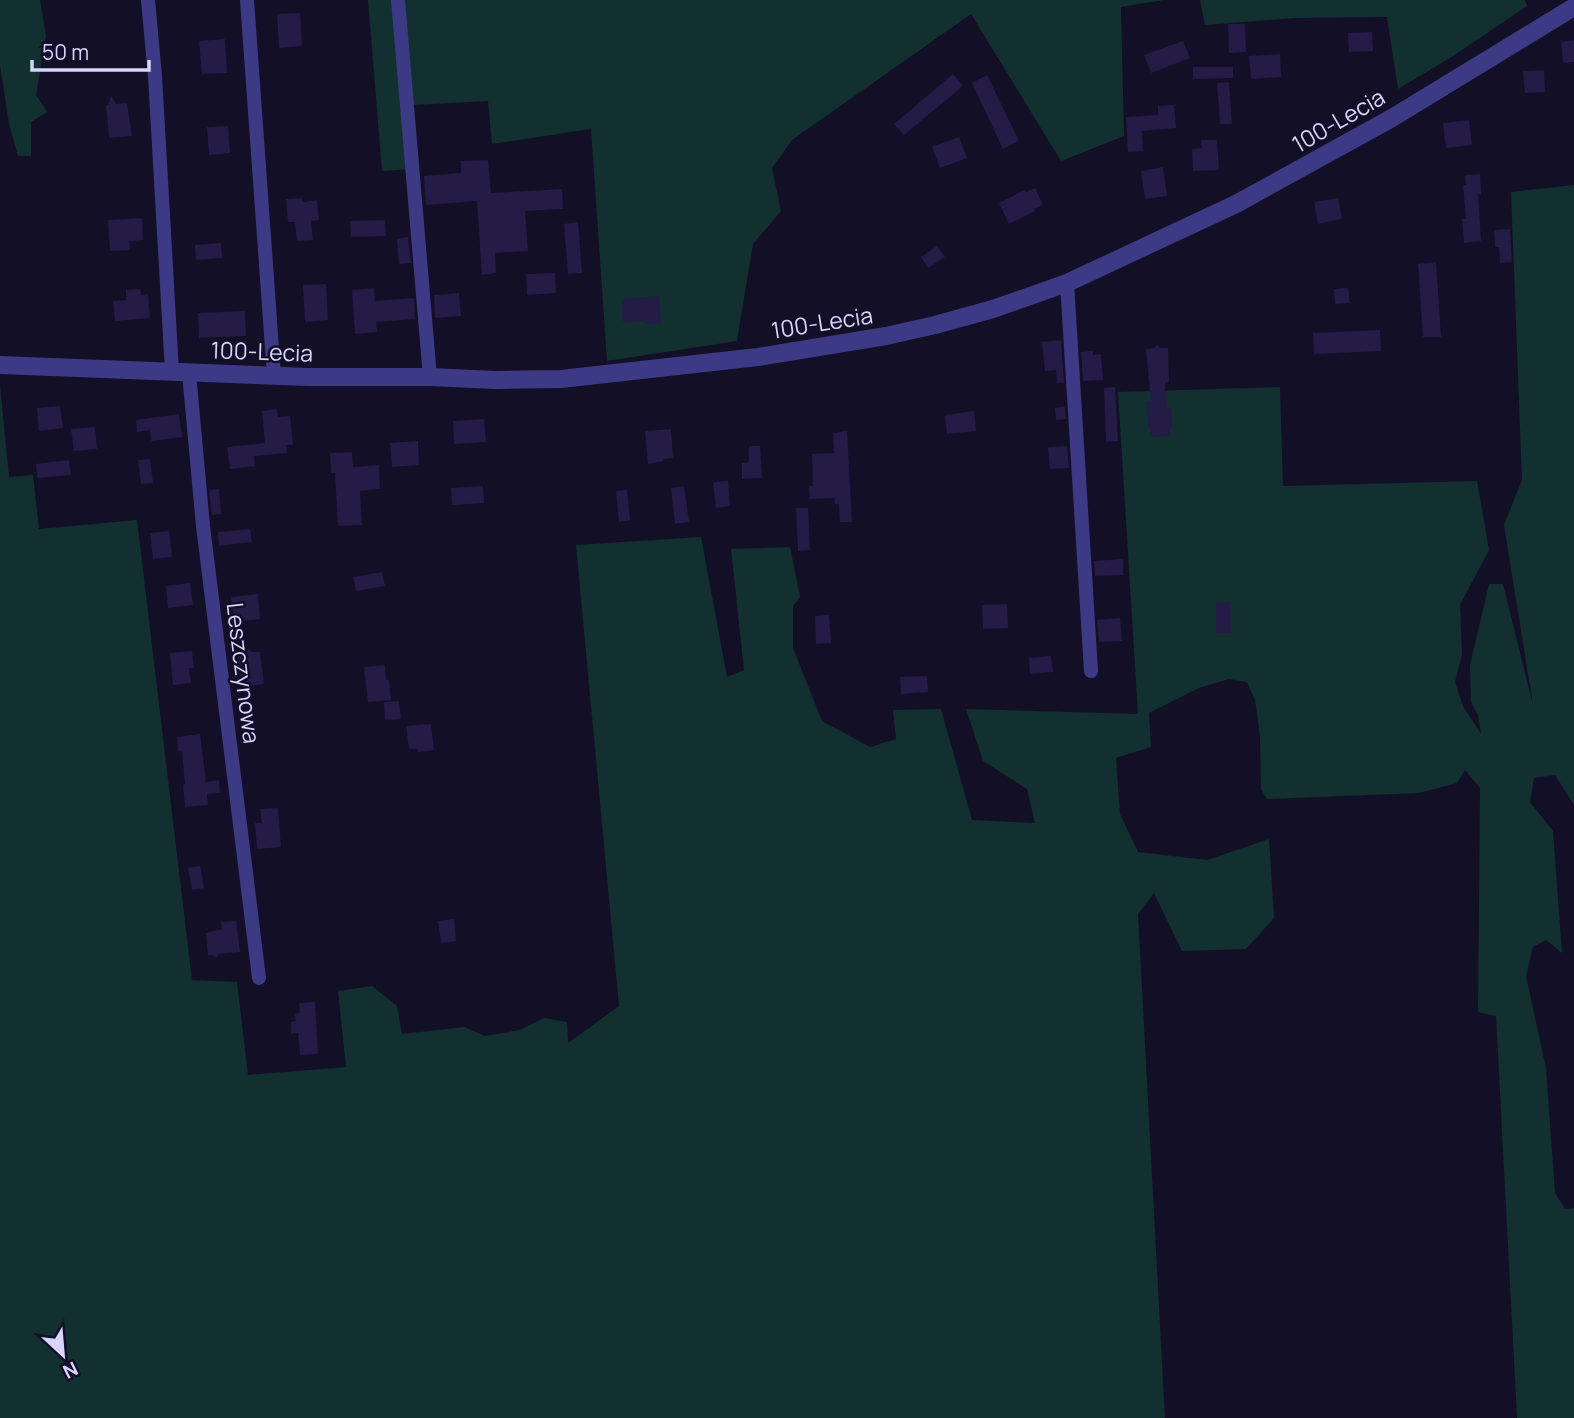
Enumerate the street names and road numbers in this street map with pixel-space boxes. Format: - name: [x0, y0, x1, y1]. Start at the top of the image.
- street label: 100-Lecia: [1286, 81, 1390, 159]
- street label: 100-Lecia: [769, 298, 875, 346]
- street label: 100-Lecia: [210, 333, 314, 369]
- street label: Leszczynowa: [219, 601, 269, 745]

